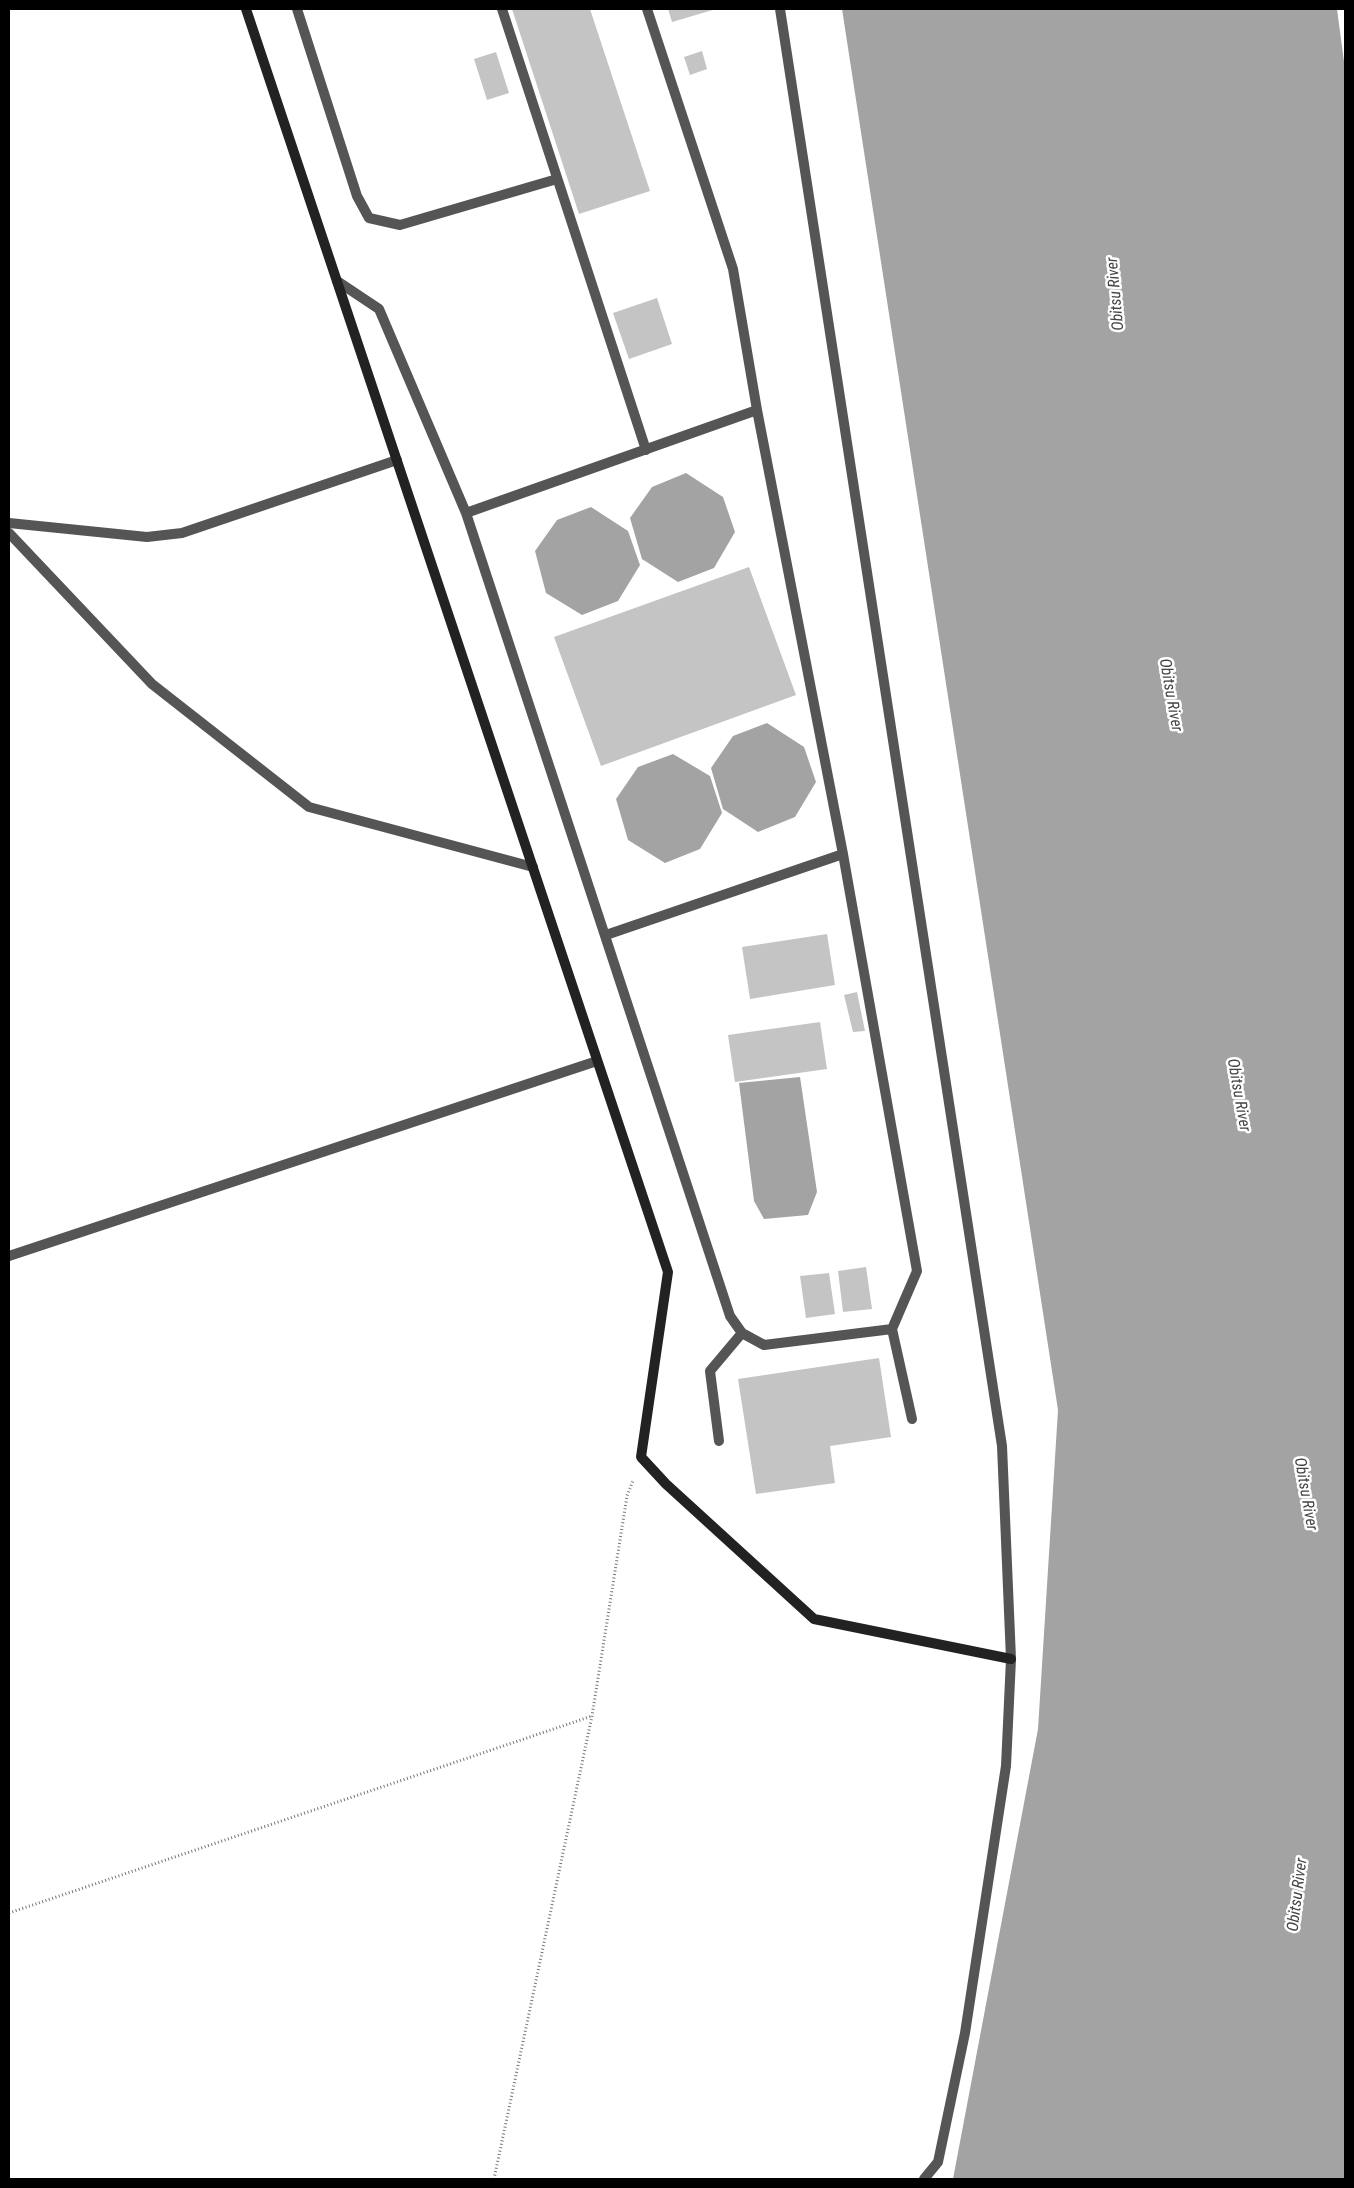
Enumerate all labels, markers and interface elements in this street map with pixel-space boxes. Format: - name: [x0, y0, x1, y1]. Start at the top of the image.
- water label: Obitsu River: [1103, 256, 1129, 332]
- water label: Obitsu River: [1154, 657, 1186, 733]
- water label: Obitsu River: [1222, 1057, 1254, 1133]
- water label: Obitsu River: [1289, 1456, 1321, 1532]
- water label: Obitsu River: [1284, 1857, 1312, 1933]

